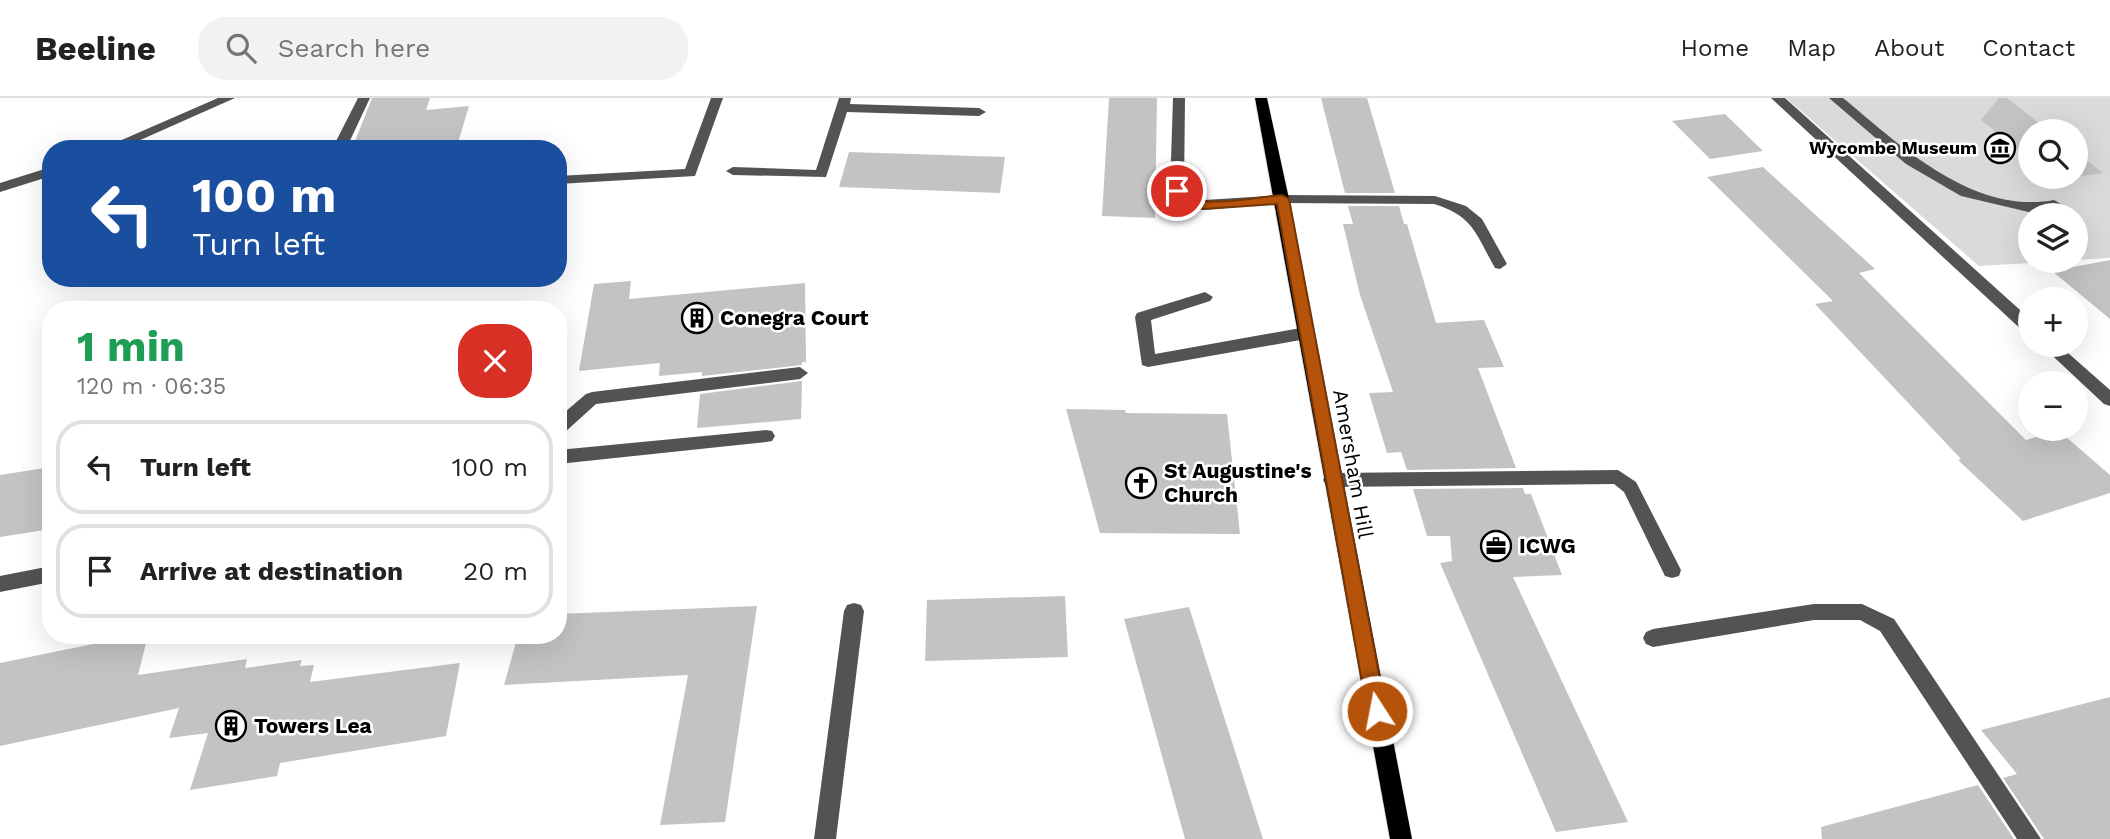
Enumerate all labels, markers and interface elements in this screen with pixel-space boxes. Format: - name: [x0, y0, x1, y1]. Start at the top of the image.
- search box: [198, 17, 688, 80]
- text: Beeline: [35, 29, 156, 68]
- icon: search: [222, 29, 260, 67]
- text: Search here: [278, 33, 430, 63]
- text: Home: [1681, 34, 1749, 62]
- text: Map: [1787, 34, 1836, 62]
- text: About: [1874, 34, 1944, 62]
- text: Contact: [1982, 34, 2075, 62]
- map controls: [2018, 119, 2088, 441]
- button: search: [2018, 119, 2088, 189]
- museum icon: Wycombe Museum: [1983, 131, 2017, 165]
- place label: Wycombe Museum: [1809, 137, 1977, 158]
- pin: [1147, 161, 1207, 221]
- text: 100 m: [192, 166, 336, 224]
- icon: left: [77, 168, 168, 259]
- icon: arrive: [1158, 172, 1196, 210]
- button: layers: [2018, 203, 2088, 273]
- text: Turn left: [192, 225, 325, 263]
- button: +: [2018, 287, 2088, 357]
- building icon: Conegra Court: [680, 301, 714, 335]
- place label: Conegra Court: [720, 305, 869, 330]
- text: 1 min: [77, 322, 185, 371]
- button: close: [458, 324, 532, 398]
- button: −: [2018, 371, 2088, 441]
- text: 120 m · 06:35: [77, 373, 226, 400]
- street label: Amersham Hill: [1328, 387, 1379, 541]
- icon: left: [81, 448, 119, 486]
- text: Turn left: [140, 452, 251, 482]
- text: 100 m: [452, 452, 528, 482]
- place label: St Augustine's Church: [1164, 458, 1312, 507]
- church icon: St Augustine's Church: [1124, 466, 1158, 500]
- office icon: ICWG: [1479, 529, 1513, 563]
- place label: ICWG: [1519, 533, 1576, 558]
- icon: arrive: [81, 552, 119, 590]
- text: Arrive at destination: [140, 556, 403, 586]
- text: 20 m: [463, 556, 528, 586]
- position arrow: [1340, 674, 1414, 748]
- building icon: Towers Lea: [214, 709, 248, 743]
- place label: Towers Lea: [254, 713, 373, 738]

